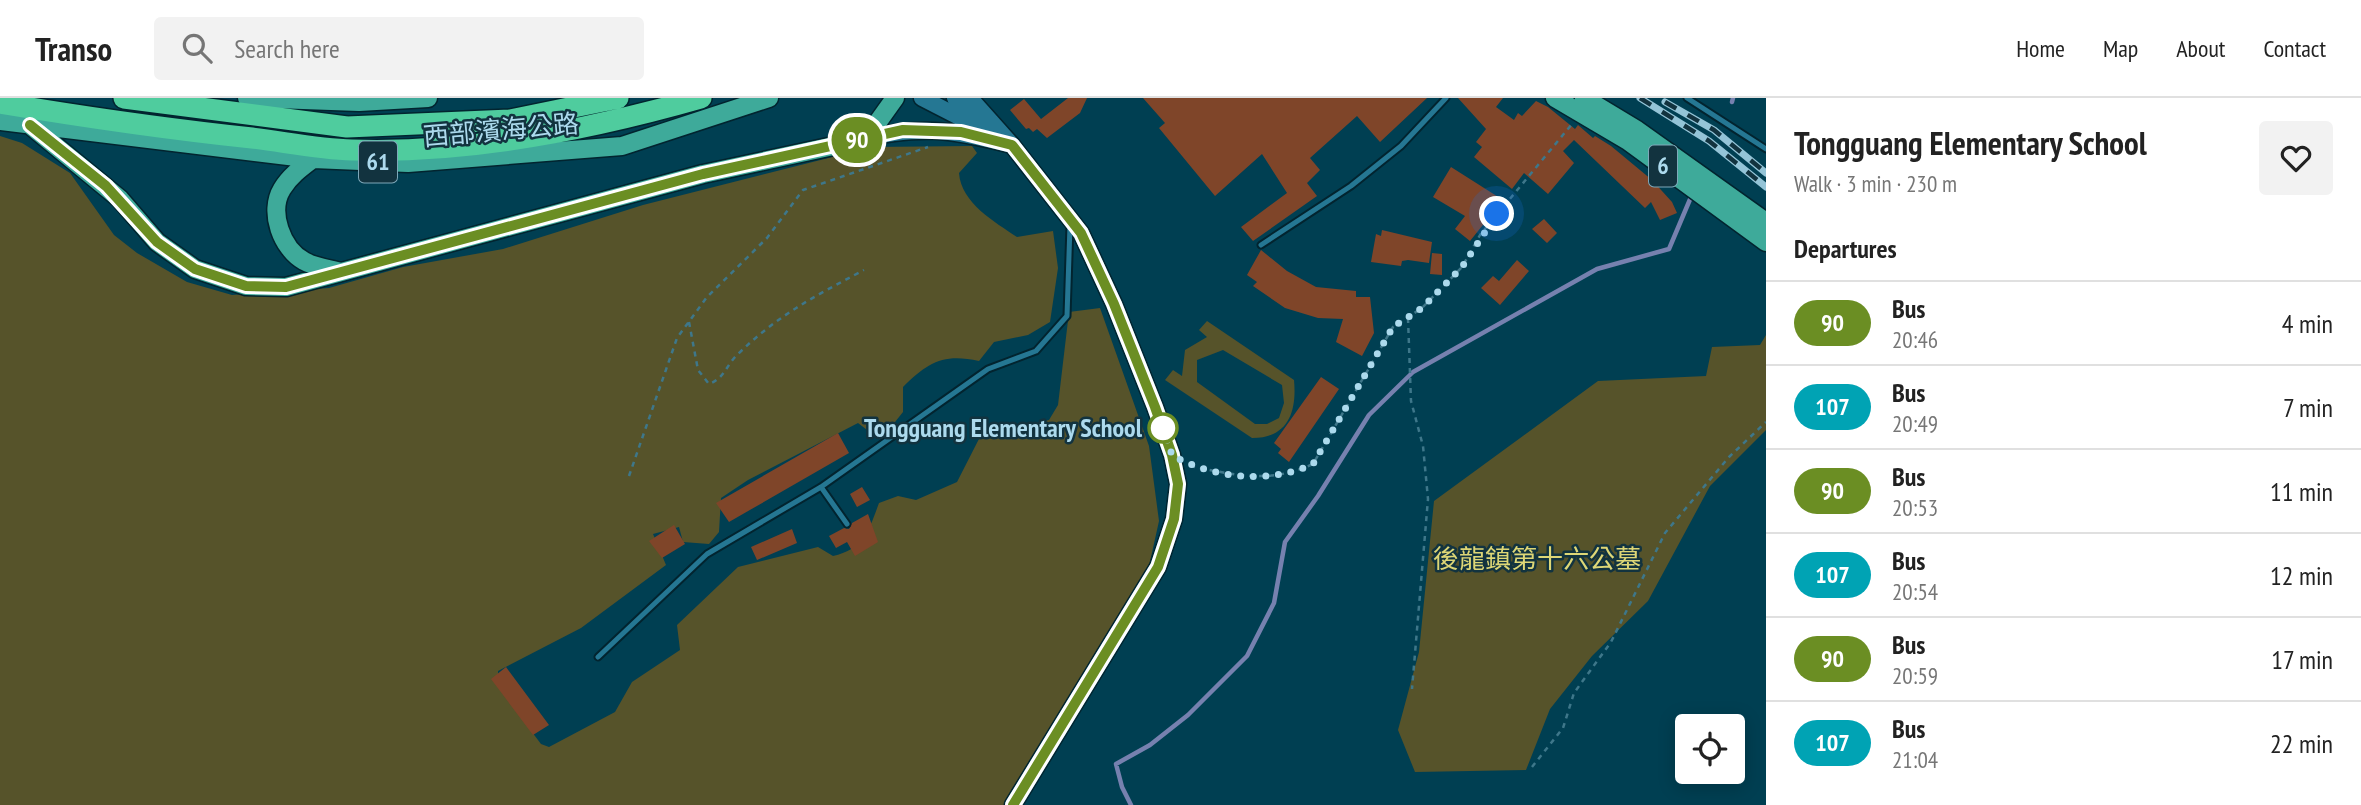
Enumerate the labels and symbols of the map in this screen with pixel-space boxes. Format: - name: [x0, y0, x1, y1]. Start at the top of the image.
- street label: 西部濱海公路: [422, 106, 580, 153]
- line badge: 90: [826, 117, 888, 163]
- road number: 61: [359, 141, 397, 182]
- road number: 6: [1649, 145, 1677, 186]
- your location: [1479, 196, 1514, 231]
- place label: Tongguang Elementary School: [864, 411, 1143, 444]
- marker: Tongguang Elementary School: [1148, 413, 1178, 443]
- park label: 後龍鎮第十六公墓: [1433, 542, 1641, 575]

